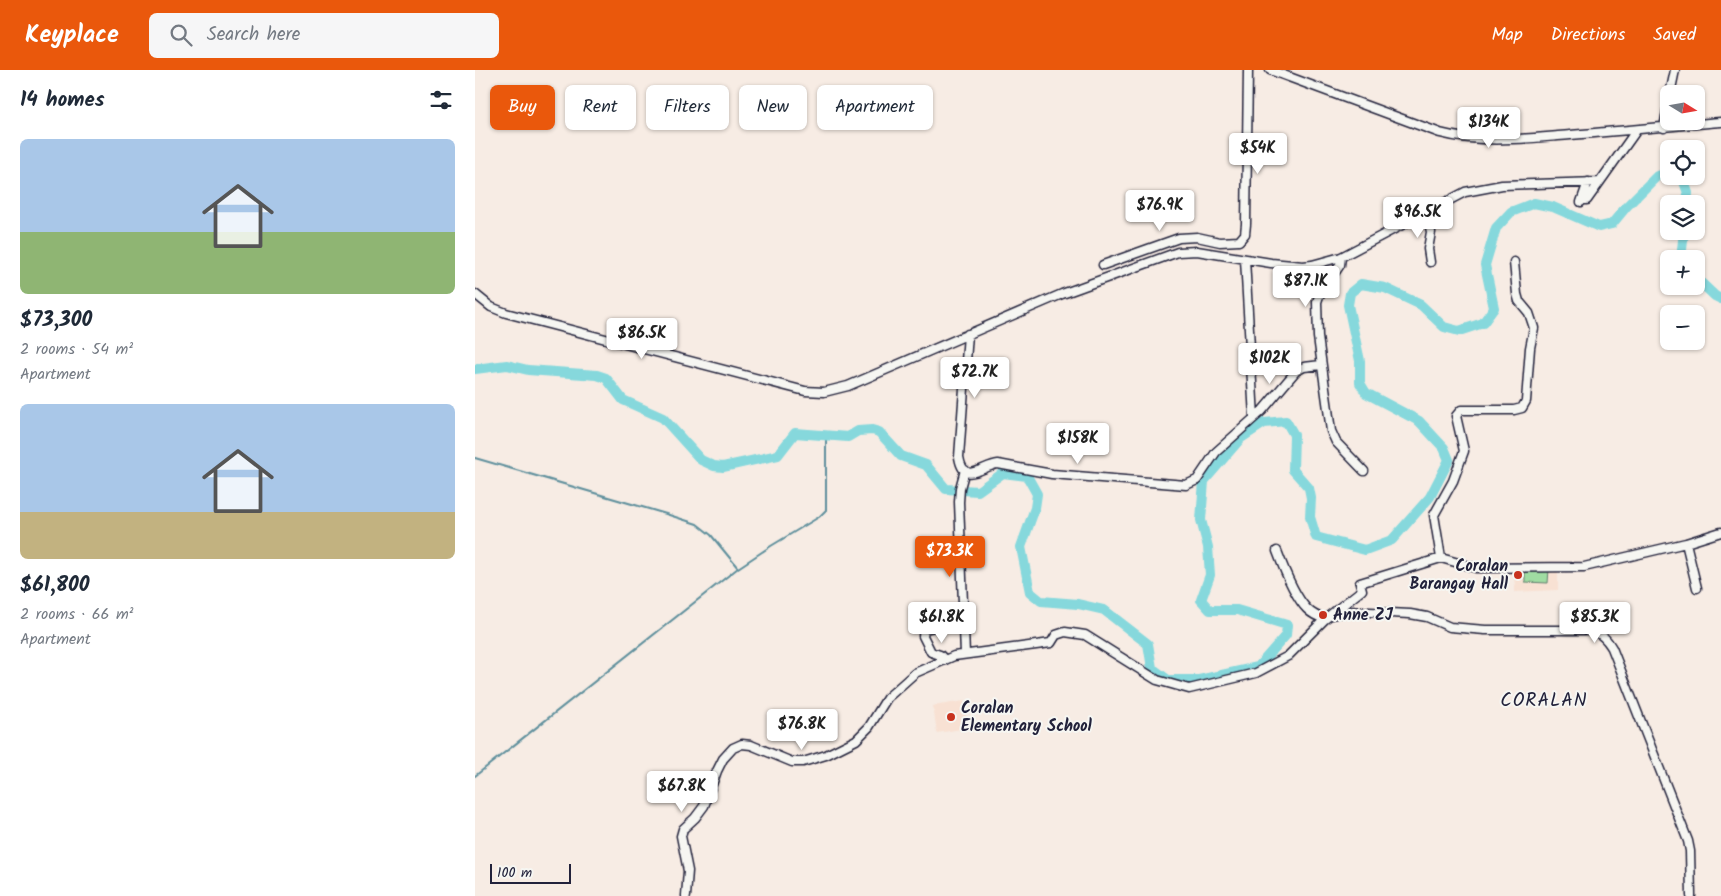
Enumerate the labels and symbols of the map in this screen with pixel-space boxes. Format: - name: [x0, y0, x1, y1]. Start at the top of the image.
- north arrow: [1660, 85, 1705, 130]
- pin: $134K: [1454, 106, 1524, 149]
- pin: $54K: [1228, 132, 1288, 175]
- pin: $76.9K: [1119, 190, 1201, 232]
- pin: $96.5K: [1377, 196, 1459, 239]
- pin: $87.1K: [1265, 266, 1347, 308]
- pin: $86.5K: [601, 318, 683, 360]
- pin: $102K: [1235, 342, 1305, 385]
- pin: $72.7K: [934, 356, 1016, 399]
- pin: $158K: [1043, 422, 1113, 465]
- pin: $73.3K: [909, 536, 991, 578]
- place label: Coralan Barangay Hall: [1410, 554, 1509, 597]
- marker: Coralan Barangay Hall: [1512, 569, 1524, 581]
- pin: $61.8K: [901, 602, 983, 644]
- pin: $85.3K: [1554, 602, 1636, 644]
- place label: Anne ZJ: [1333, 603, 1394, 628]
- marker: Anne ZJ: [1317, 609, 1329, 621]
- district label: CORALAN: [1500, 686, 1588, 716]
- place label: Coralan Elementary School: [961, 696, 1093, 739]
- pin: $76.8K: [761, 708, 843, 751]
- marker: Coralan Elementary School: [945, 711, 957, 723]
- pin: $67.8K: [641, 770, 723, 813]
- scale bar: [490, 861, 571, 884]

